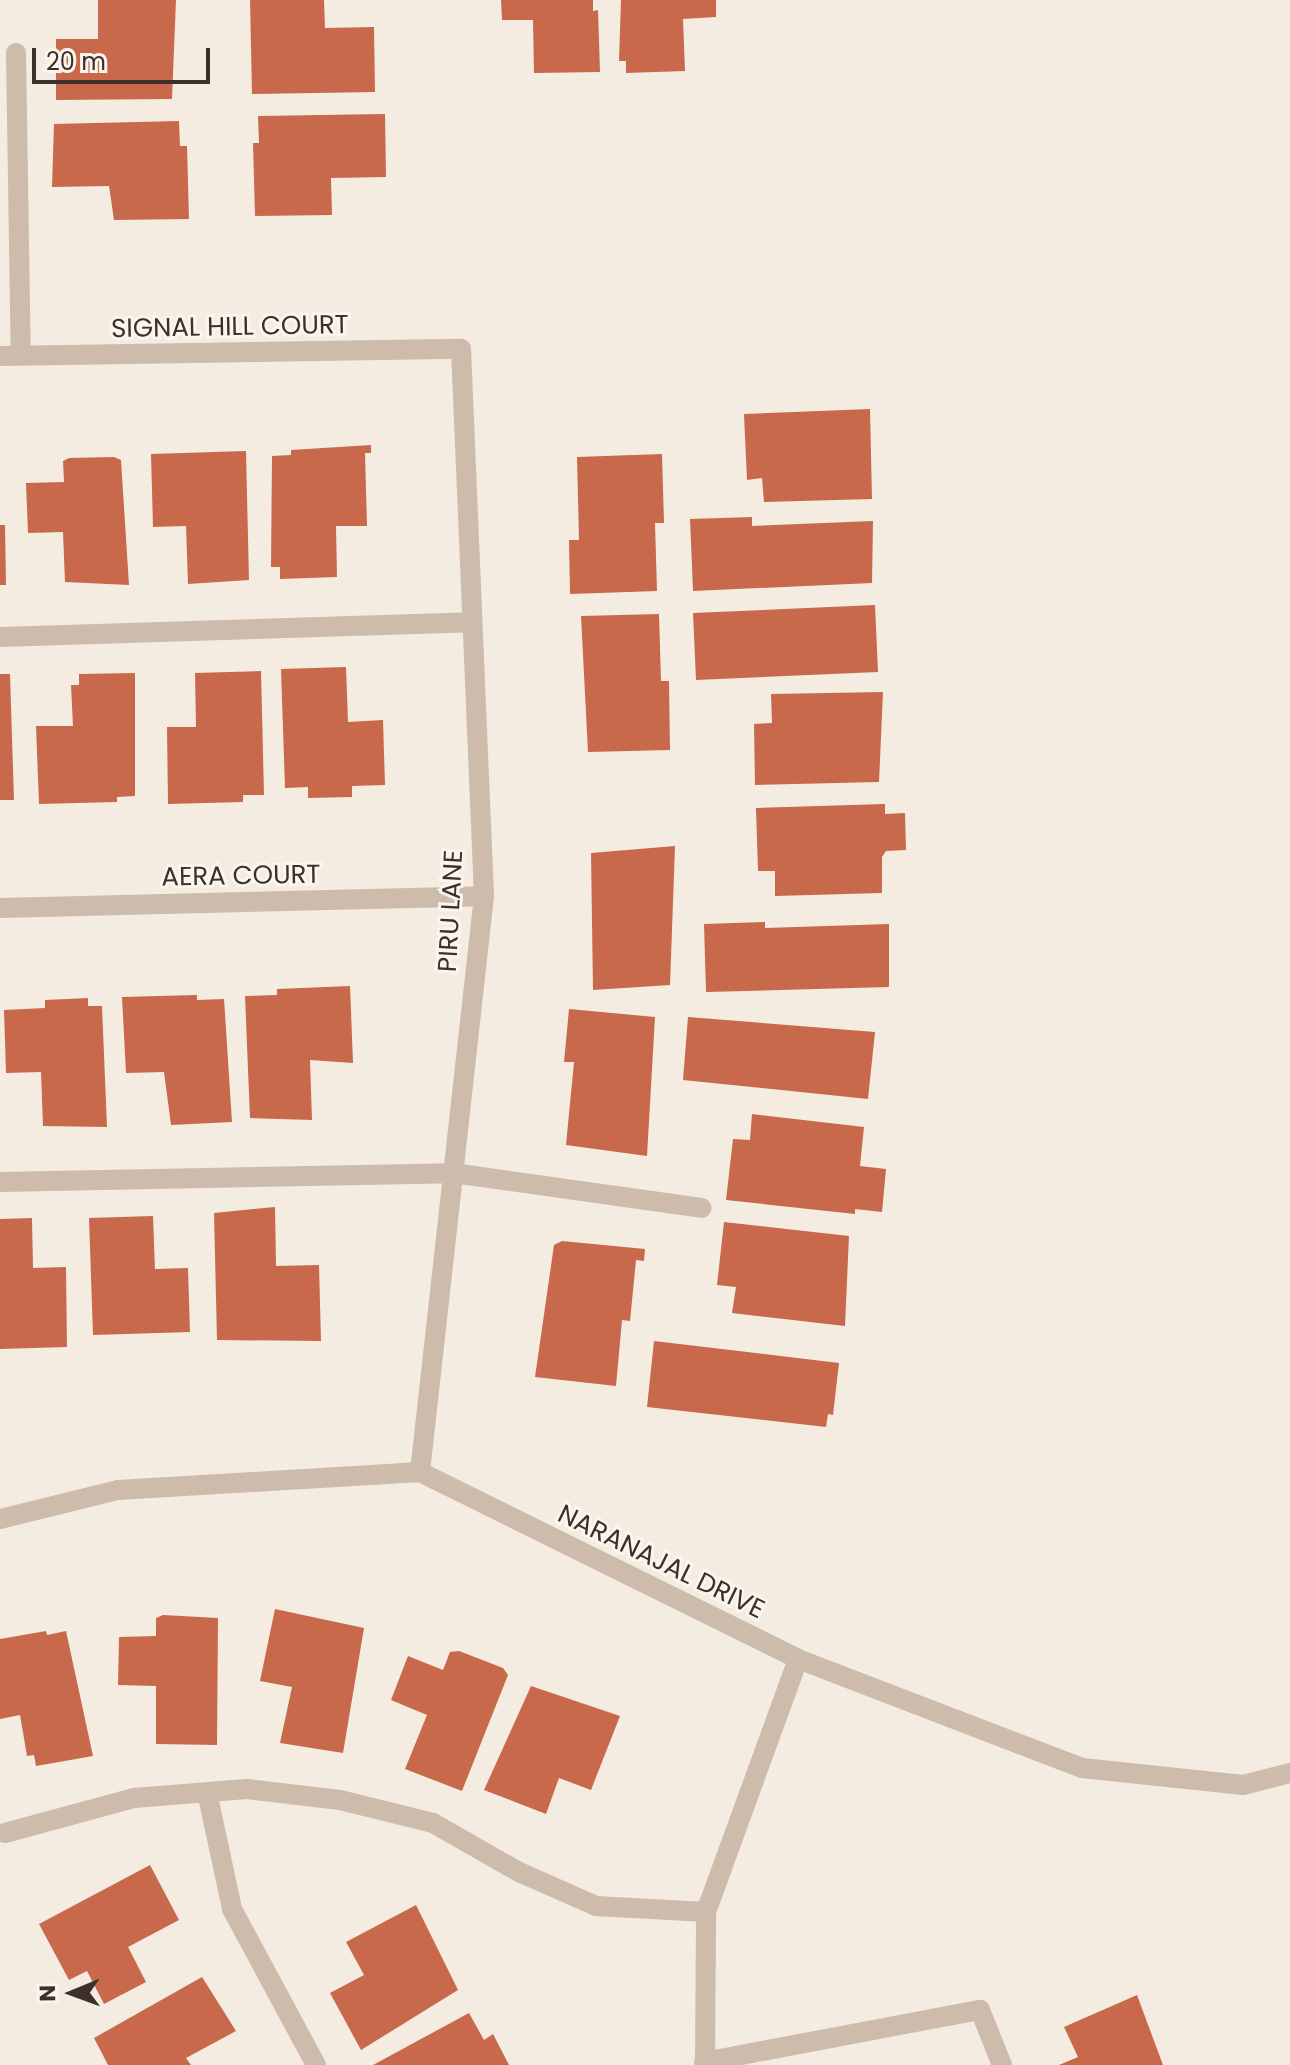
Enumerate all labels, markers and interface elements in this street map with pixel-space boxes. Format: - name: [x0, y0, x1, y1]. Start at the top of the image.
- scale bar: [36, 32, 214, 82]
- text: 20 m: [46, 45, 106, 78]
- street label: SIGNAL HILL COURT: [111, 309, 349, 345]
- street label: PIRU LANE: [432, 849, 470, 973]
- street label: AERA COURT: [161, 859, 321, 893]
- street label: NARANAJAL DRIVE: [553, 1498, 769, 1626]
- north arrow: [32, 1953, 112, 2033]
- text: N: [32, 1985, 63, 2002]

